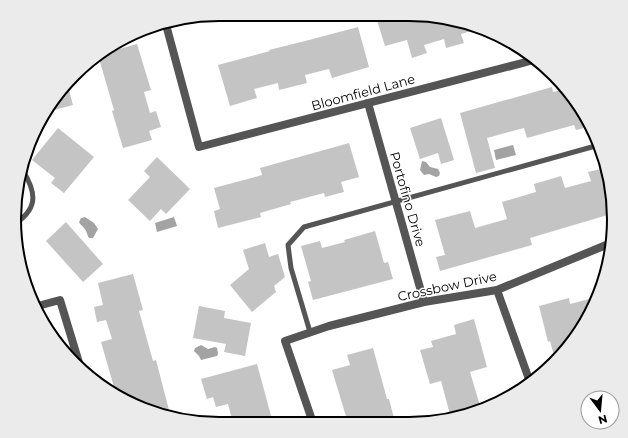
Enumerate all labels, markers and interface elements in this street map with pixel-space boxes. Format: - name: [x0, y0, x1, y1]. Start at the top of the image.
- street label: Bloomfield Lane: [309, 70, 417, 114]
- street label: Portofino Drive: [387, 150, 429, 249]
- street label: Crossbow Drive: [396, 268, 498, 304]
- north arrow: [580, 390, 620, 430]
- text: N: [597, 412, 609, 428]

